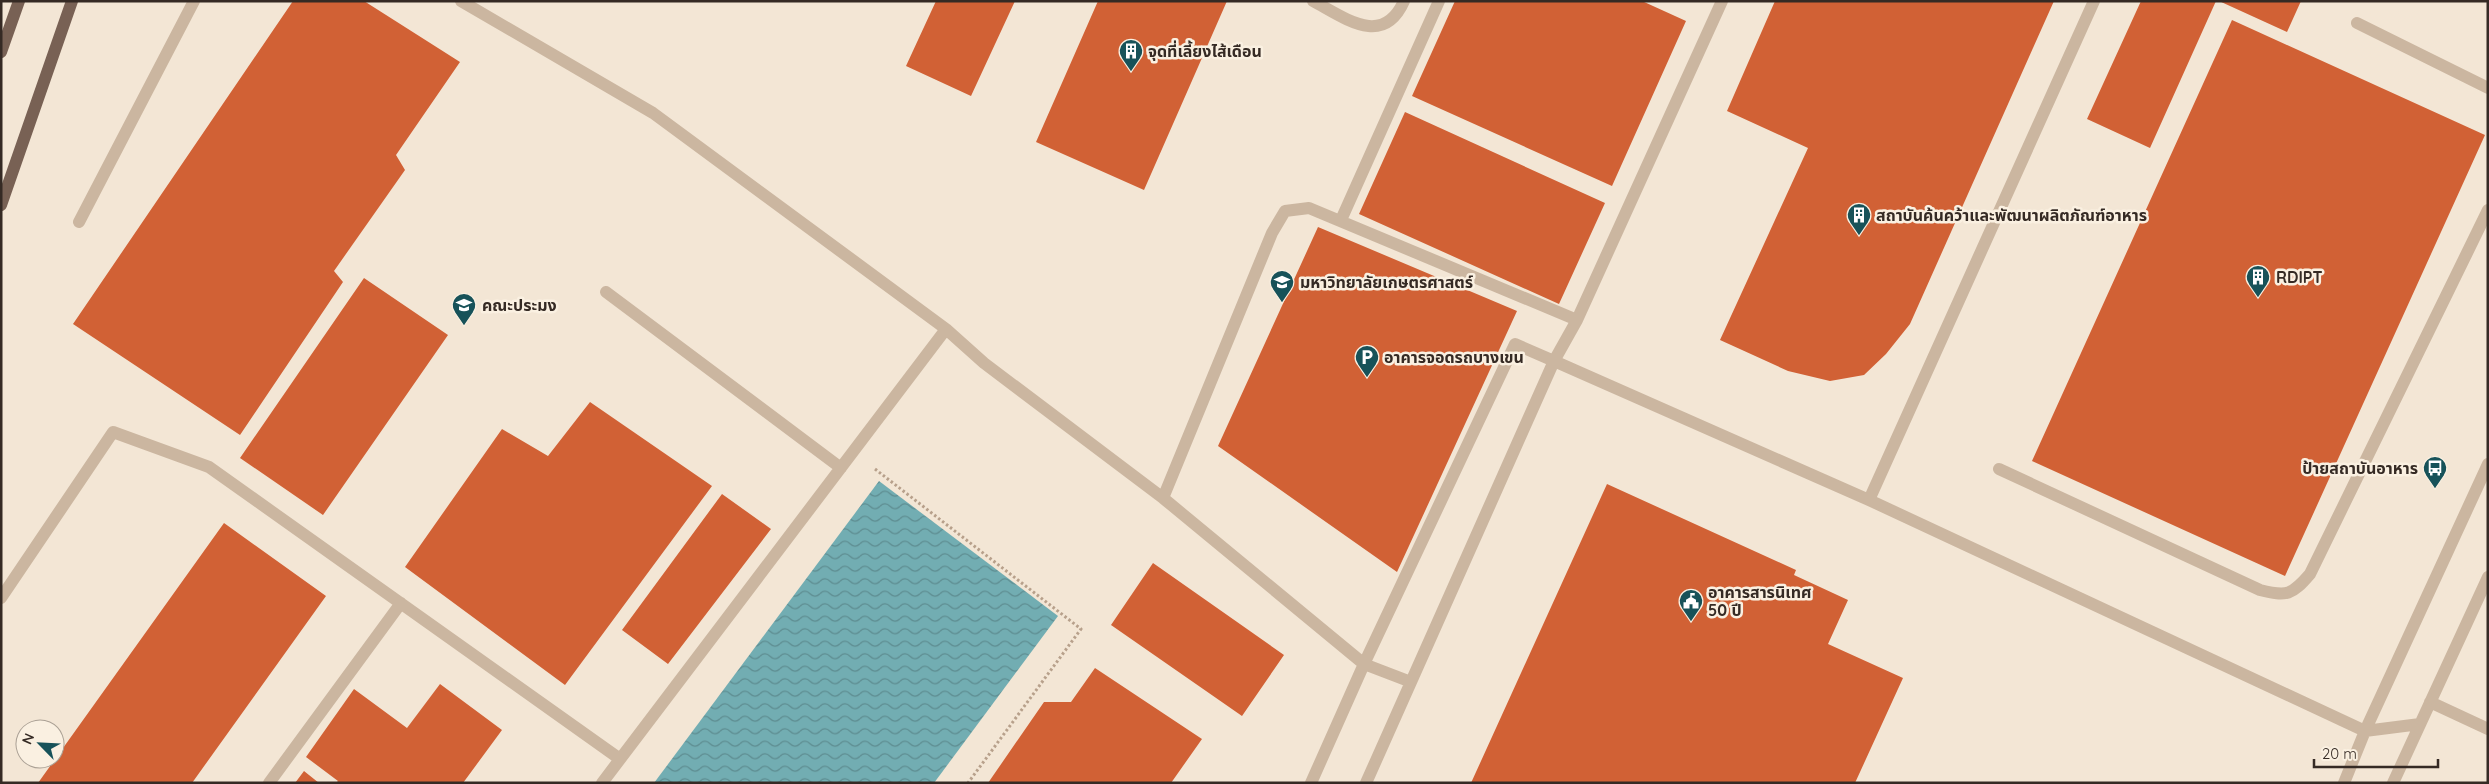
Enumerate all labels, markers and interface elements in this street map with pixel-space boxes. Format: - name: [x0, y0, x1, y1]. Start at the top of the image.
- building icon: จุดที่เลี้ยงไส้เดือน: [1118, 38, 1144, 72]
- place label: จุดที่เลี้ยงไส้เดือน: [1148, 40, 1262, 61]
- building icon: สถาบันค้นคว้าและพัฒนาผลิตภัณฑ์อาหาร: [1846, 202, 1872, 236]
- place label: สถาบันค้นคว้าและพัฒนาผลิตภัณฑ์อาหาร: [1876, 205, 2147, 225]
- building icon: RDIPT: [2245, 264, 2271, 298]
- place label: RDIPT: [2276, 267, 2323, 287]
- school or university icon: มหาวิทยาลัยเกษตรศาสตร์: [1269, 269, 1295, 303]
- place label: มหาวิทยาลัยเกษตรศาสตร์: [1300, 272, 1473, 292]
- school or university icon: คณะประมง: [451, 292, 477, 326]
- place label: คณะประมง: [482, 295, 557, 315]
- parking icon: อาคารจอดรถบางเขน: [1354, 344, 1380, 378]
- place label: อาคารจอดรถบางเขน: [1384, 347, 1524, 367]
- bus stop icon: ป้ายสถาบันอาหาร: [2422, 455, 2448, 489]
- place label: ป้ายสถาบันอาหาร: [2302, 458, 2418, 478]
- place label: อาคารสารนิเทศ 50 ปี: [1708, 582, 1812, 620]
- public building icon: อาคารสารนิเทศ 50 ปี: [1678, 588, 1704, 622]
- north arrow: [15, 719, 65, 769]
- text: N: [18, 730, 38, 747]
- scale bar: [2314, 736, 2438, 768]
- text: 20 m: [2322, 744, 2357, 763]

